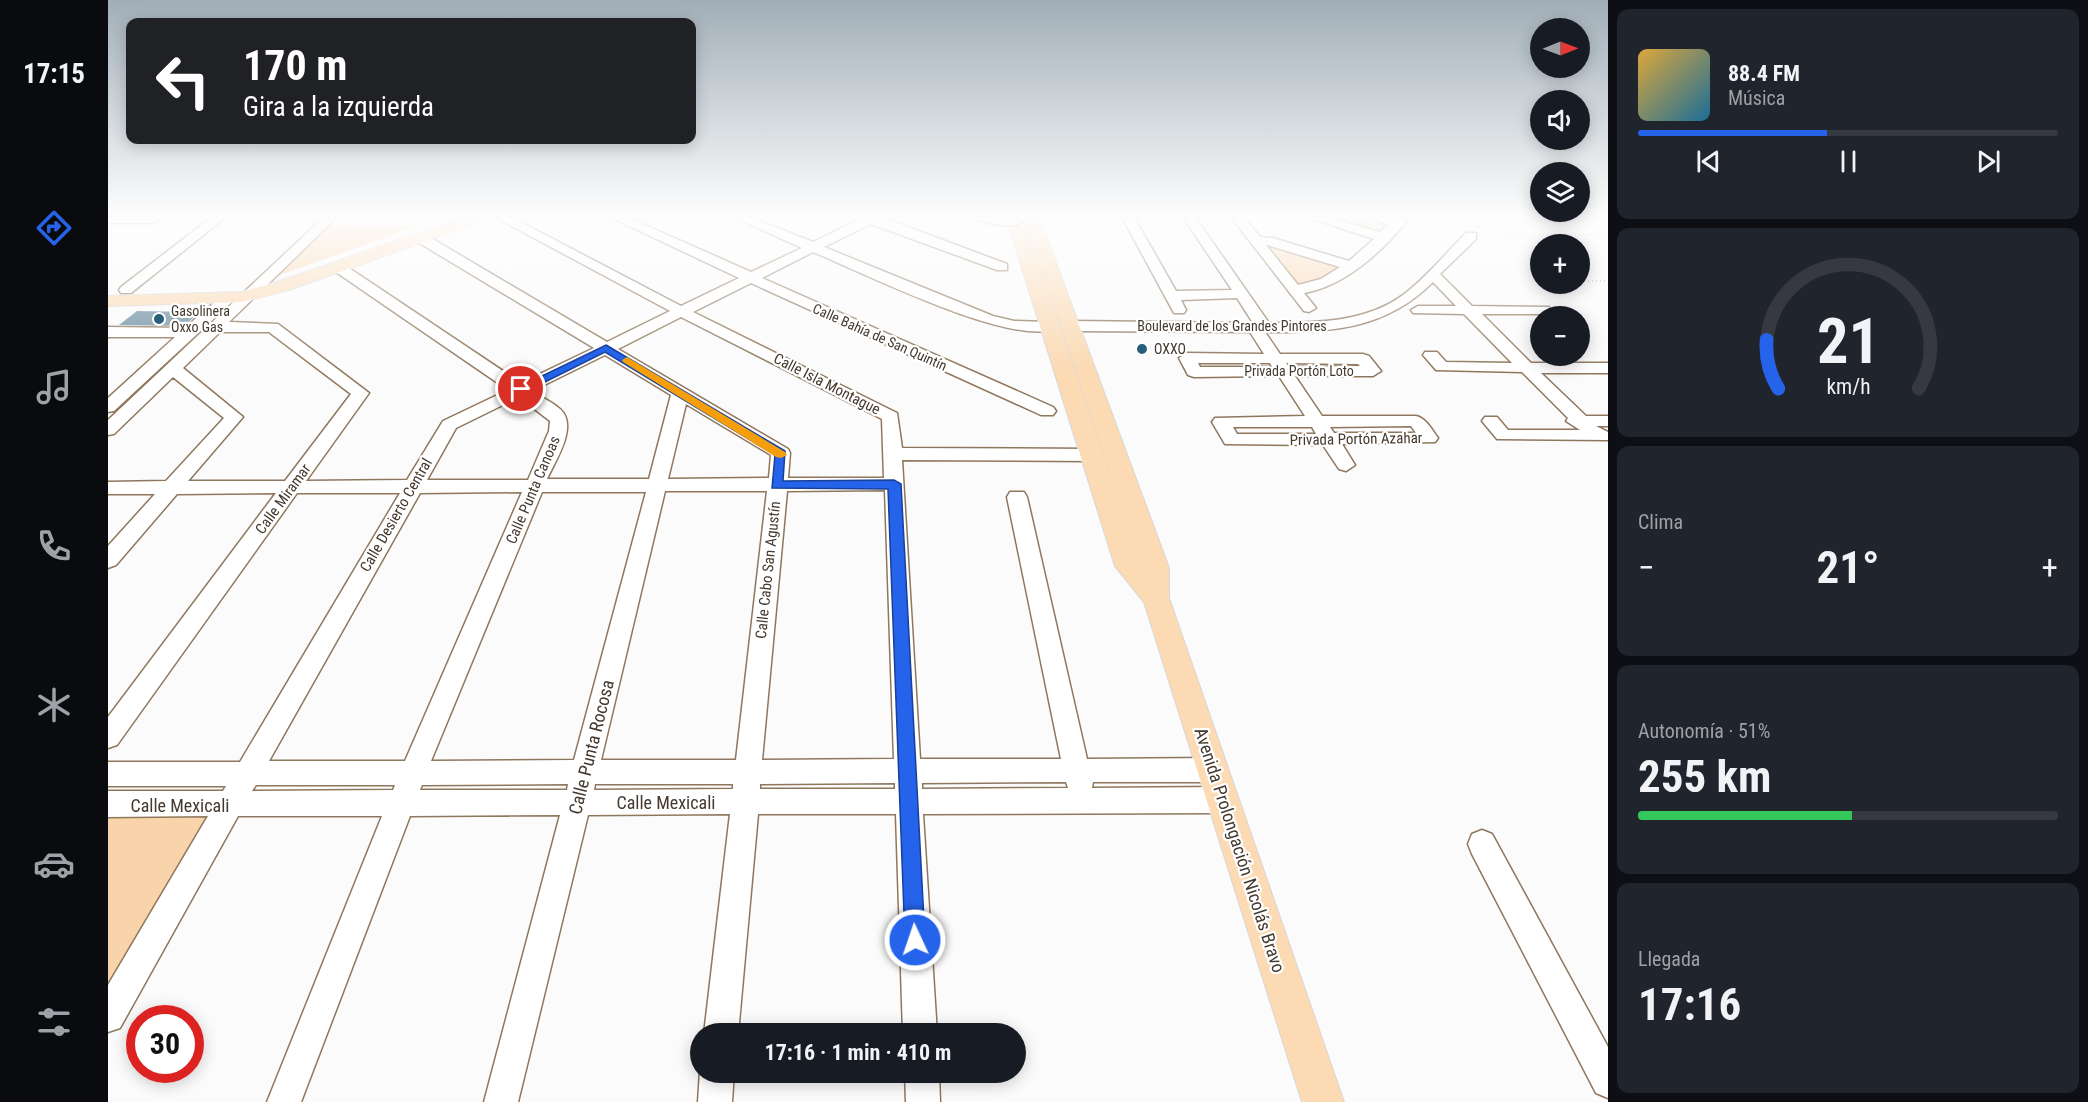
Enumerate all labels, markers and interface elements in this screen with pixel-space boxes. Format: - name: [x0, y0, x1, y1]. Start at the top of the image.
- north arrow: [1530, 18, 1590, 78]
- map controls: [1530, 18, 1590, 366]
- text: 170 m: [243, 41, 348, 90]
- icon: left: [144, 42, 222, 120]
- text: 17:15: [23, 58, 85, 90]
- text: 88.4 FM: [1728, 61, 1800, 86]
- text: Música: [1728, 86, 1785, 110]
- button: sound: [1530, 90, 1590, 150]
- text: Gira a la izquierda: [243, 91, 434, 123]
- icon: previous: [1692, 145, 1725, 178]
- icon: pause: [1832, 145, 1865, 178]
- icon: next: [1972, 145, 2005, 178]
- button: layers: [1530, 162, 1590, 222]
- icon: directions: [33, 207, 75, 249]
- button: +: [1530, 234, 1590, 294]
- street label: Calle Bahía de San Quintín: [810, 300, 950, 374]
- place label: Gasolinera Oxxo Gas: [171, 303, 230, 335]
- button: −: [1530, 306, 1590, 366]
- text: 21: [1816, 306, 1880, 379]
- marker: Gasolinera Oxxo Gas: [152, 312, 166, 326]
- street label: Boulevard de los Grandes Pintores: [1137, 318, 1327, 334]
- place label: OXXO: [1154, 341, 1186, 357]
- marker: OXXO: [1135, 342, 1149, 356]
- street label: Calle Isla Montague: [771, 349, 883, 419]
- pin: [495, 363, 546, 414]
- street label: Privada Portón Loto: [1244, 363, 1354, 379]
- icon: music: [33, 366, 75, 408]
- icon: arrive: [504, 372, 537, 405]
- text: km/h: [1826, 375, 1870, 400]
- street label: Privada Portón Azahar: [1290, 429, 1423, 449]
- street label: Calle Punta Canoas: [502, 433, 564, 547]
- street label: Calle Desierto Central: [356, 455, 436, 575]
- street label: Calle Miramar: [252, 460, 315, 538]
- street label: Calle Cabo San Agustín: [752, 500, 784, 640]
- text: Clima: [1638, 510, 1683, 534]
- icon: phone: [33, 525, 75, 567]
- text: 21°: [1817, 541, 1880, 594]
- text: −: [1638, 548, 1655, 587]
- text: +: [2042, 548, 2058, 587]
- street label: Calle Punta Rocosa: [564, 678, 618, 816]
- icon: climate: [33, 684, 75, 726]
- text: Autonomía · 51%: [1638, 719, 1770, 743]
- street label: Avenida Prolongación Nicolás Bravo: [1190, 725, 1290, 975]
- text: 255 km: [1638, 750, 1771, 803]
- street label: Calle Mexicali: [617, 792, 715, 813]
- street label: Calle Mexicali: [131, 795, 229, 816]
- icon: car: [33, 843, 75, 885]
- position arrow: [883, 908, 947, 972]
- text: Llegada: [1638, 947, 1700, 971]
- text: 17:16: [1638, 978, 1741, 1031]
- icon: filters: [33, 1001, 75, 1043]
- speed limit sign: 30: [126, 1005, 204, 1083]
- text: 17:16 · 1 min · 410 m: [765, 1040, 951, 1065]

